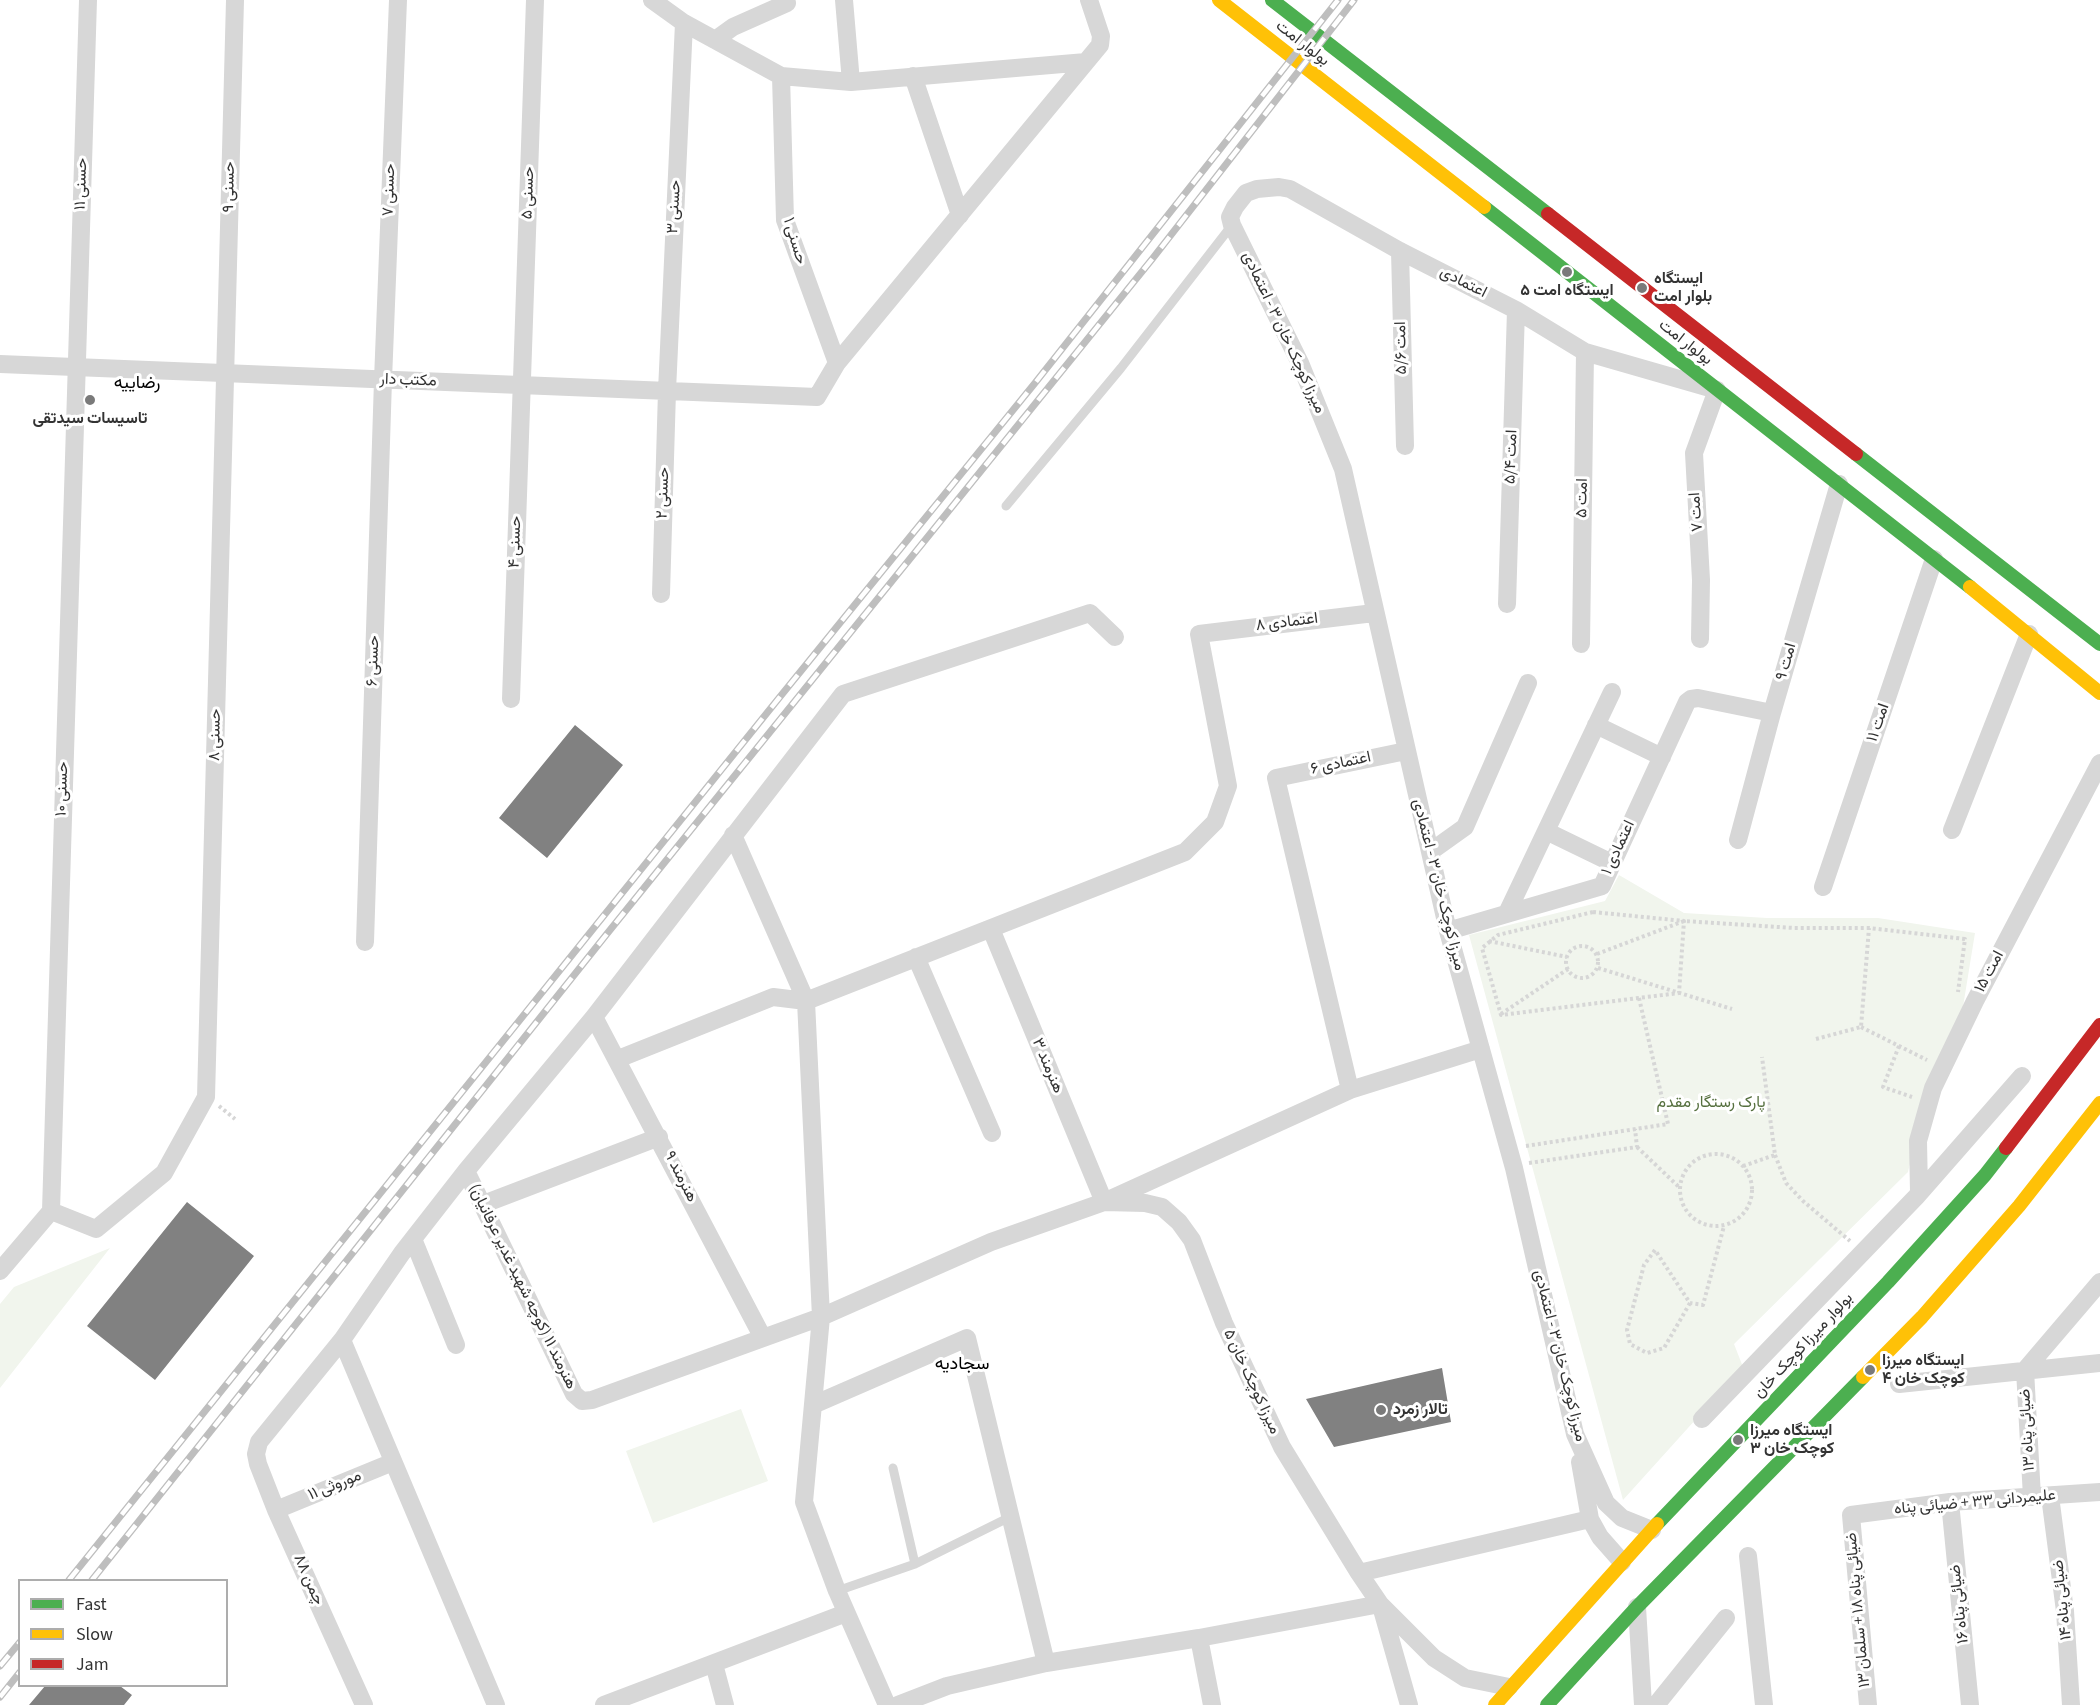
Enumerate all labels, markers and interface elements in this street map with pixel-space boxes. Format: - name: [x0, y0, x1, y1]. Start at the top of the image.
- street label: بولوار امت: [1271, 17, 1333, 71]
- street label: حسنی ۱۱: [71, 157, 93, 211]
- street label: حسنی ۹: [220, 161, 240, 213]
- street label: حسنی ۷: [379, 163, 401, 217]
- street label: حسنی ۵: [518, 166, 540, 220]
- street label: حسنی ۳: [664, 180, 686, 234]
- street label: حسنی ۱: [778, 215, 810, 267]
- street label: میرزا کوچک خان ۳ - اعتمادی: [1237, 249, 1329, 417]
- street label: اعتمادی: [1436, 263, 1490, 303]
- marker: ایستگاه امت ۵: [1560, 265, 1574, 279]
- place label: ایستگاه بلوار امت: [1654, 269, 1712, 307]
- place label: ایستگاه امت ۵: [1520, 281, 1614, 301]
- marker: ایستگاه بلوار امت: [1635, 281, 1649, 295]
- street label: بولوار امت: [1654, 316, 1716, 370]
- street label: امت ۵/۶: [1392, 321, 1412, 375]
- street label: مکتب دار: [379, 370, 437, 392]
- district label: رضاییه: [114, 373, 160, 395]
- marker: تاسیسات سیدتقی: [83, 393, 97, 407]
- place label: تاسیسات سیدتقی: [32, 409, 148, 429]
- street label: امت ۵/۴: [1501, 429, 1523, 485]
- street label: حسنی ۲: [654, 467, 674, 519]
- street label: امت ۵: [1573, 478, 1593, 518]
- street label: امت ۷: [1686, 492, 1708, 532]
- street label: حسنی ۴: [505, 516, 527, 568]
- street label: اعتمادی ۸: [1255, 610, 1319, 636]
- street label: حسنی ۶: [364, 635, 384, 687]
- street label: امت ۹: [1773, 641, 1801, 683]
- street label: امت ۱۱: [1863, 701, 1895, 745]
- street label: حسنی ۸: [206, 709, 226, 761]
- street label: اعتمادی ۶: [1309, 748, 1373, 780]
- street label: حسنی ۱۰: [52, 761, 74, 817]
- street label: میرزا کوچک خان ۳ - اعتمادی: [1407, 797, 1469, 973]
- street label: اعتمادی ۱: [1598, 818, 1640, 878]
- street label: امت ۱۵: [1971, 948, 2009, 996]
- street label: هنرمند ۳: [1027, 1036, 1067, 1096]
- park label: پارک رستگار مقدم: [1657, 1093, 1765, 1113]
- street label: هنرمند ۹: [659, 1148, 701, 1206]
- street label: هنرمند ۱۱ (کوچه شهید غدیر عرفانیان): [464, 1181, 580, 1393]
- street label: میرزا کوچک خان ۳ - اعتمادی: [1528, 1268, 1590, 1444]
- street label: بولوار میرزا کوچک خان: [1750, 1289, 1858, 1403]
- street label: میرزا کوچک خان ۵: [1218, 1326, 1284, 1438]
- place label: ایستگاه میرزا کوچک خان ۴: [1882, 1351, 1965, 1389]
- district label: سجادیه: [935, 1354, 989, 1376]
- marker: ایستگاه میرزا کوچک خان ۴: [1863, 1363, 1877, 1377]
- street label: ضیائی پناه ۱۳: [2016, 1388, 2040, 1472]
- place label: تالار زمرد: [1393, 1400, 1448, 1420]
- marker: تالار زمرد: [1374, 1403, 1388, 1417]
- place label: ایستگاه میرزا کوچک خان ۳: [1750, 1421, 1834, 1459]
- marker: ایستگاه میرزا کوچک خان ۳: [1731, 1433, 1745, 1447]
- street label: موروثی ۱۱: [306, 1467, 364, 1505]
- street label: علیمردانی ۳۳ + ضیائی پناه: [1893, 1486, 2057, 1520]
- street label: ضیائی پناه ۱۸ + سلمان ۱۳: [1843, 1532, 1875, 1688]
- street label: چمن ۸۸: [288, 1552, 328, 1608]
- street label: ضیائی پناه ۱۴: [2049, 1559, 2077, 1641]
- street label: ضیائی پناه ۱۶: [1946, 1563, 1974, 1645]
- legend: [18, 1579, 228, 1687]
- text: Fast: [76, 1592, 107, 1617]
- text: Slow: [76, 1622, 113, 1647]
- text: Jam: [76, 1652, 109, 1677]

